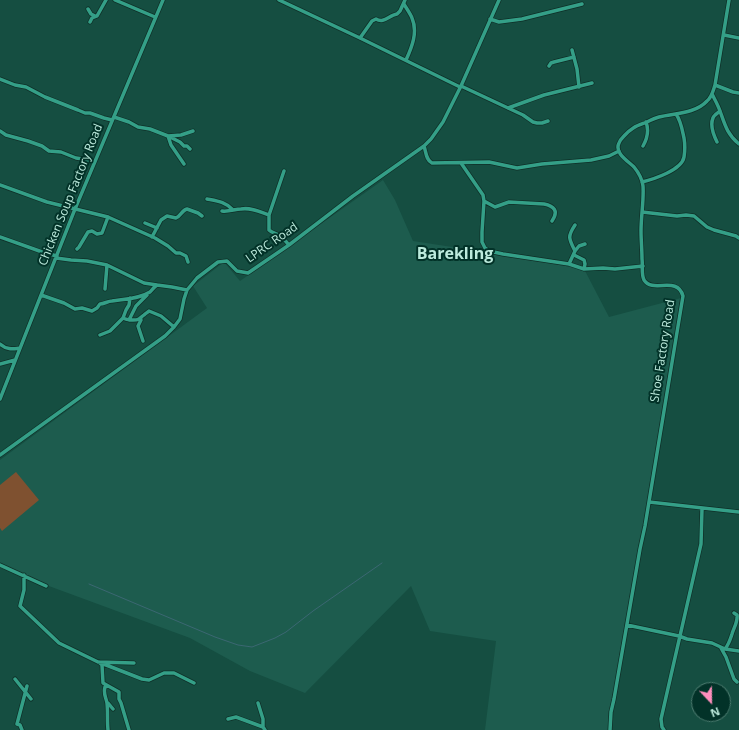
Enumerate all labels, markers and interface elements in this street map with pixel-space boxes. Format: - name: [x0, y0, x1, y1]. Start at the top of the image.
- street label: Chicken Soup Factory Road: [36, 122, 106, 268]
- street label: LPRC Road: [243, 220, 301, 266]
- district label: Barekling: [417, 244, 493, 264]
- street label: Shoe Factory Road: [648, 299, 678, 403]
- north arrow: [691, 682, 731, 722]
- text: N: [708, 704, 722, 721]

